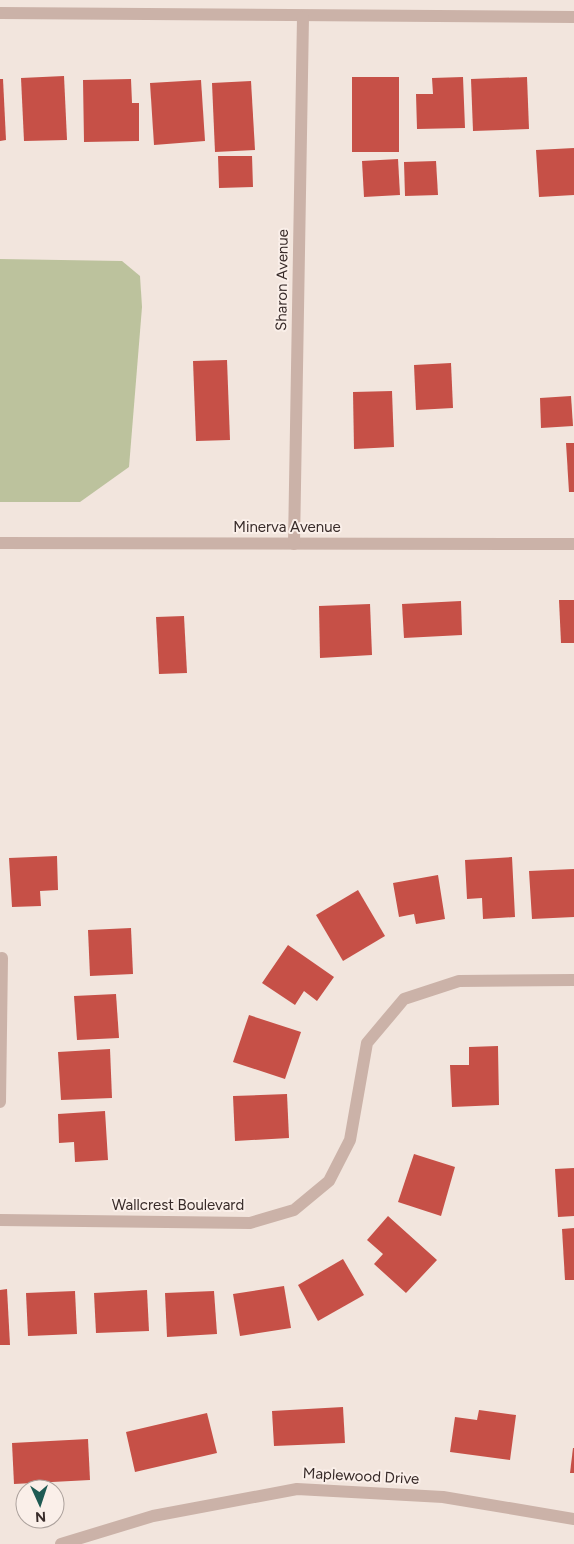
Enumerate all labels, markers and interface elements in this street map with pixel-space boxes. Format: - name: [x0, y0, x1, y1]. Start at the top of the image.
- street label: Sharon Avenue: [272, 229, 292, 331]
- street label: Minerva Avenue: [233, 518, 341, 536]
- street label: Wallcrest Boulevard: [112, 1196, 244, 1214]
- street label: Maplewood Drive: [302, 1464, 420, 1488]
- north arrow: [15, 1479, 65, 1529]
- text: N: [35, 1508, 47, 1525]

